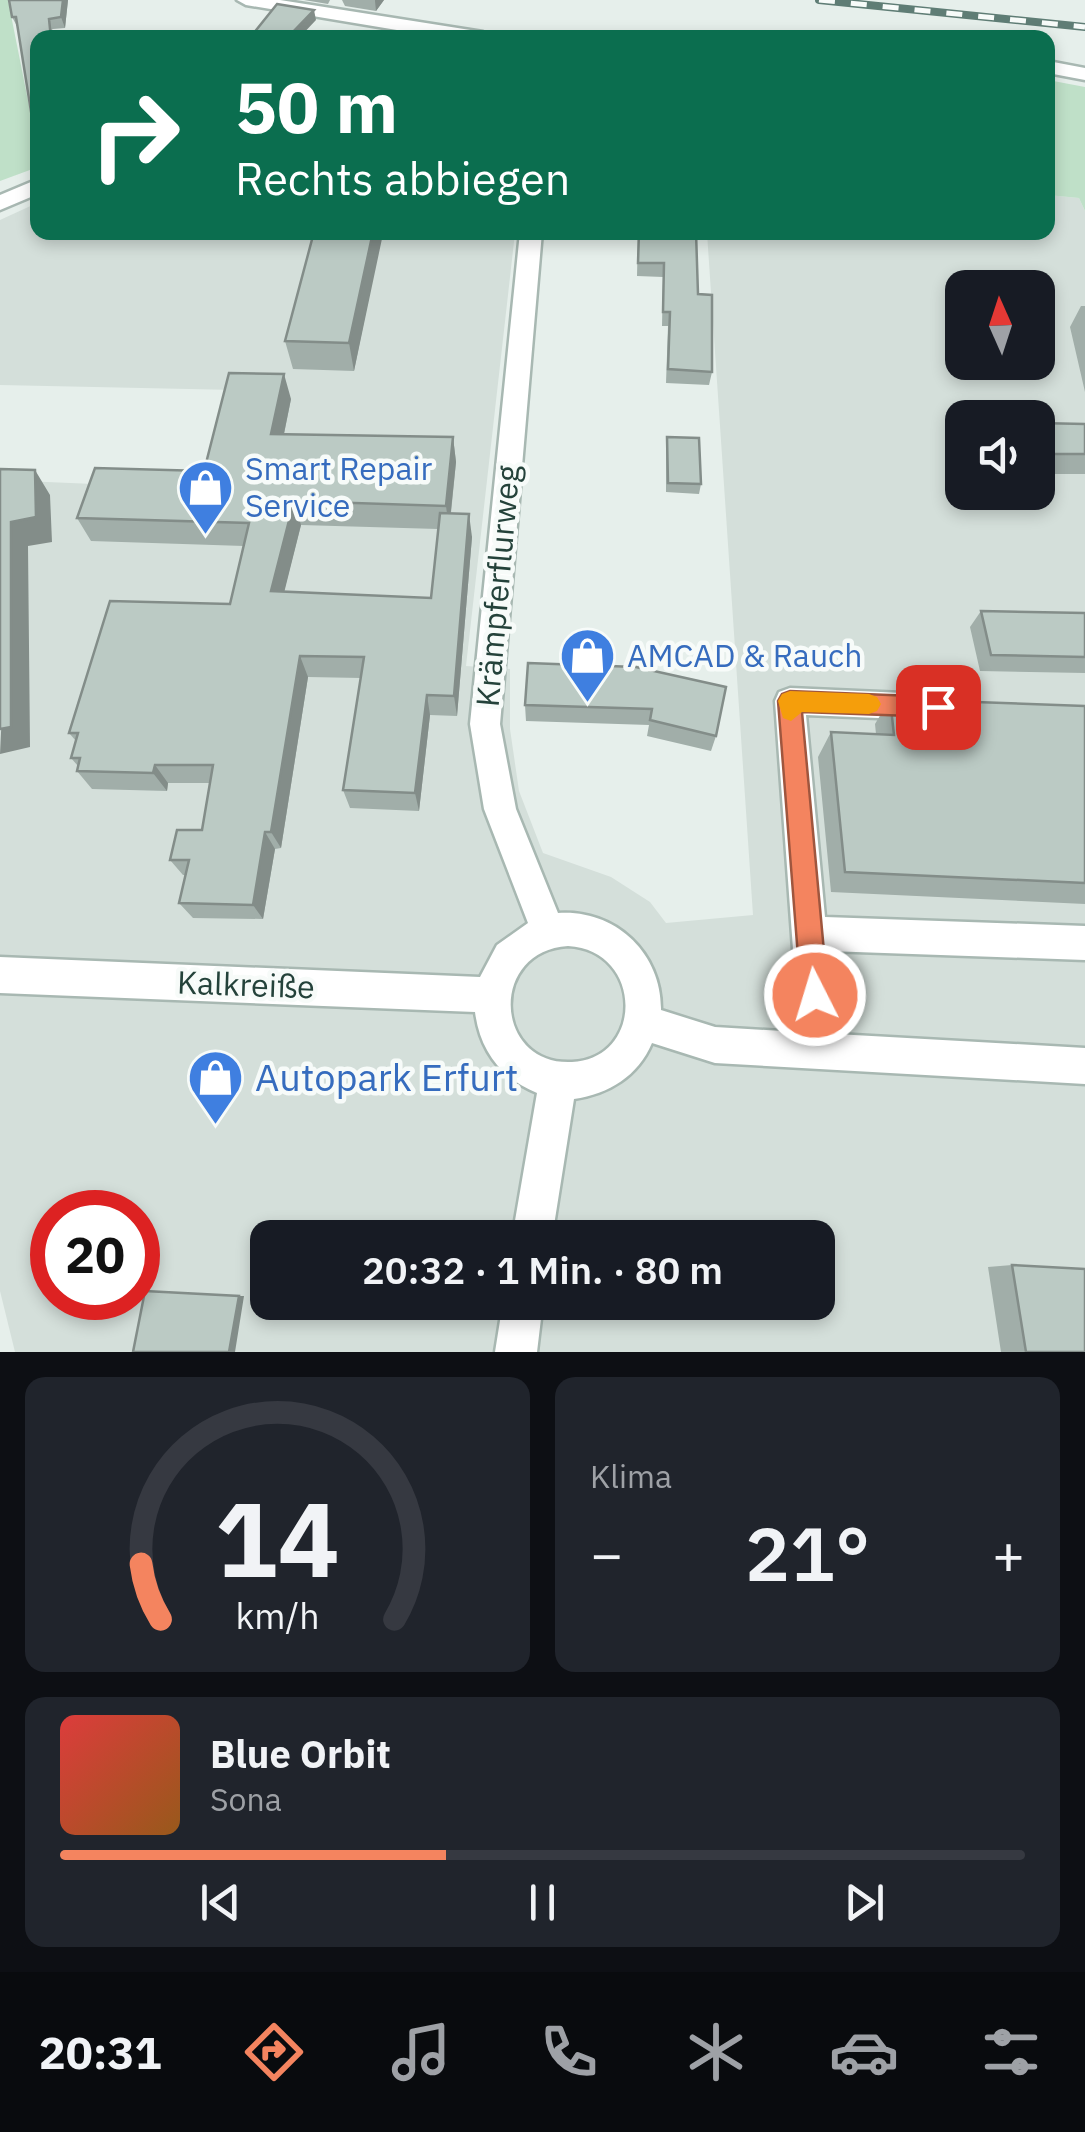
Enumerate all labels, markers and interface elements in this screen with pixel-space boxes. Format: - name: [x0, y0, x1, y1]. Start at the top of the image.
- text: 50 m: [235, 61, 398, 152]
- icon: right: [70, 70, 200, 200]
- text: Rechts abbiegen: [235, 149, 570, 207]
- north arrow: [945, 270, 1055, 380]
- map controls: [945, 270, 1055, 510]
- button: sound: [945, 400, 1055, 510]
- place label: Smart Repair Service: [245, 447, 432, 526]
- shop icon: Smart Repair Service: [176, 457, 236, 536]
- street label: Krämpferflurweg: [466, 463, 529, 709]
- shop icon: AMCAD & Rauch: [558, 626, 618, 705]
- place label: AMCAD & Rauch: [627, 634, 862, 676]
- pin: [896, 665, 981, 750]
- icon: arrive: [911, 680, 966, 735]
- position arrow: [763, 943, 867, 1047]
- street label: Kalkreiße: [177, 961, 316, 1007]
- shop icon: Autopark Erfurt: [186, 1048, 246, 1127]
- place label: Autopark Erfurt: [255, 1052, 518, 1101]
- speed limit sign: 20: [30, 1190, 160, 1320]
- text: 20:32 · 1 Min. · 80 m: [362, 1245, 723, 1294]
- text: Klima: [590, 1455, 672, 1497]
- text: 14: [215, 1470, 340, 1606]
- text: 21°: [745, 1504, 870, 1602]
- text: −: [590, 1518, 623, 1589]
- text: +: [992, 1518, 1025, 1589]
- text: km/h: [235, 1592, 320, 1639]
- text: Blue Orbit: [210, 1729, 391, 1778]
- text: Sona: [210, 1778, 282, 1820]
- icon: previous: [193, 1875, 248, 1930]
- icon: pause: [515, 1875, 570, 1930]
- icon: next: [837, 1875, 892, 1930]
- icon: directions: [239, 2017, 309, 2087]
- icon: music: [386, 2017, 456, 2087]
- icon: phone: [534, 2017, 604, 2087]
- icon: climate: [681, 2017, 751, 2087]
- icon: car: [829, 2017, 899, 2087]
- icon: filters: [976, 2017, 1046, 2087]
- text: 20:31: [39, 2023, 162, 2081]

